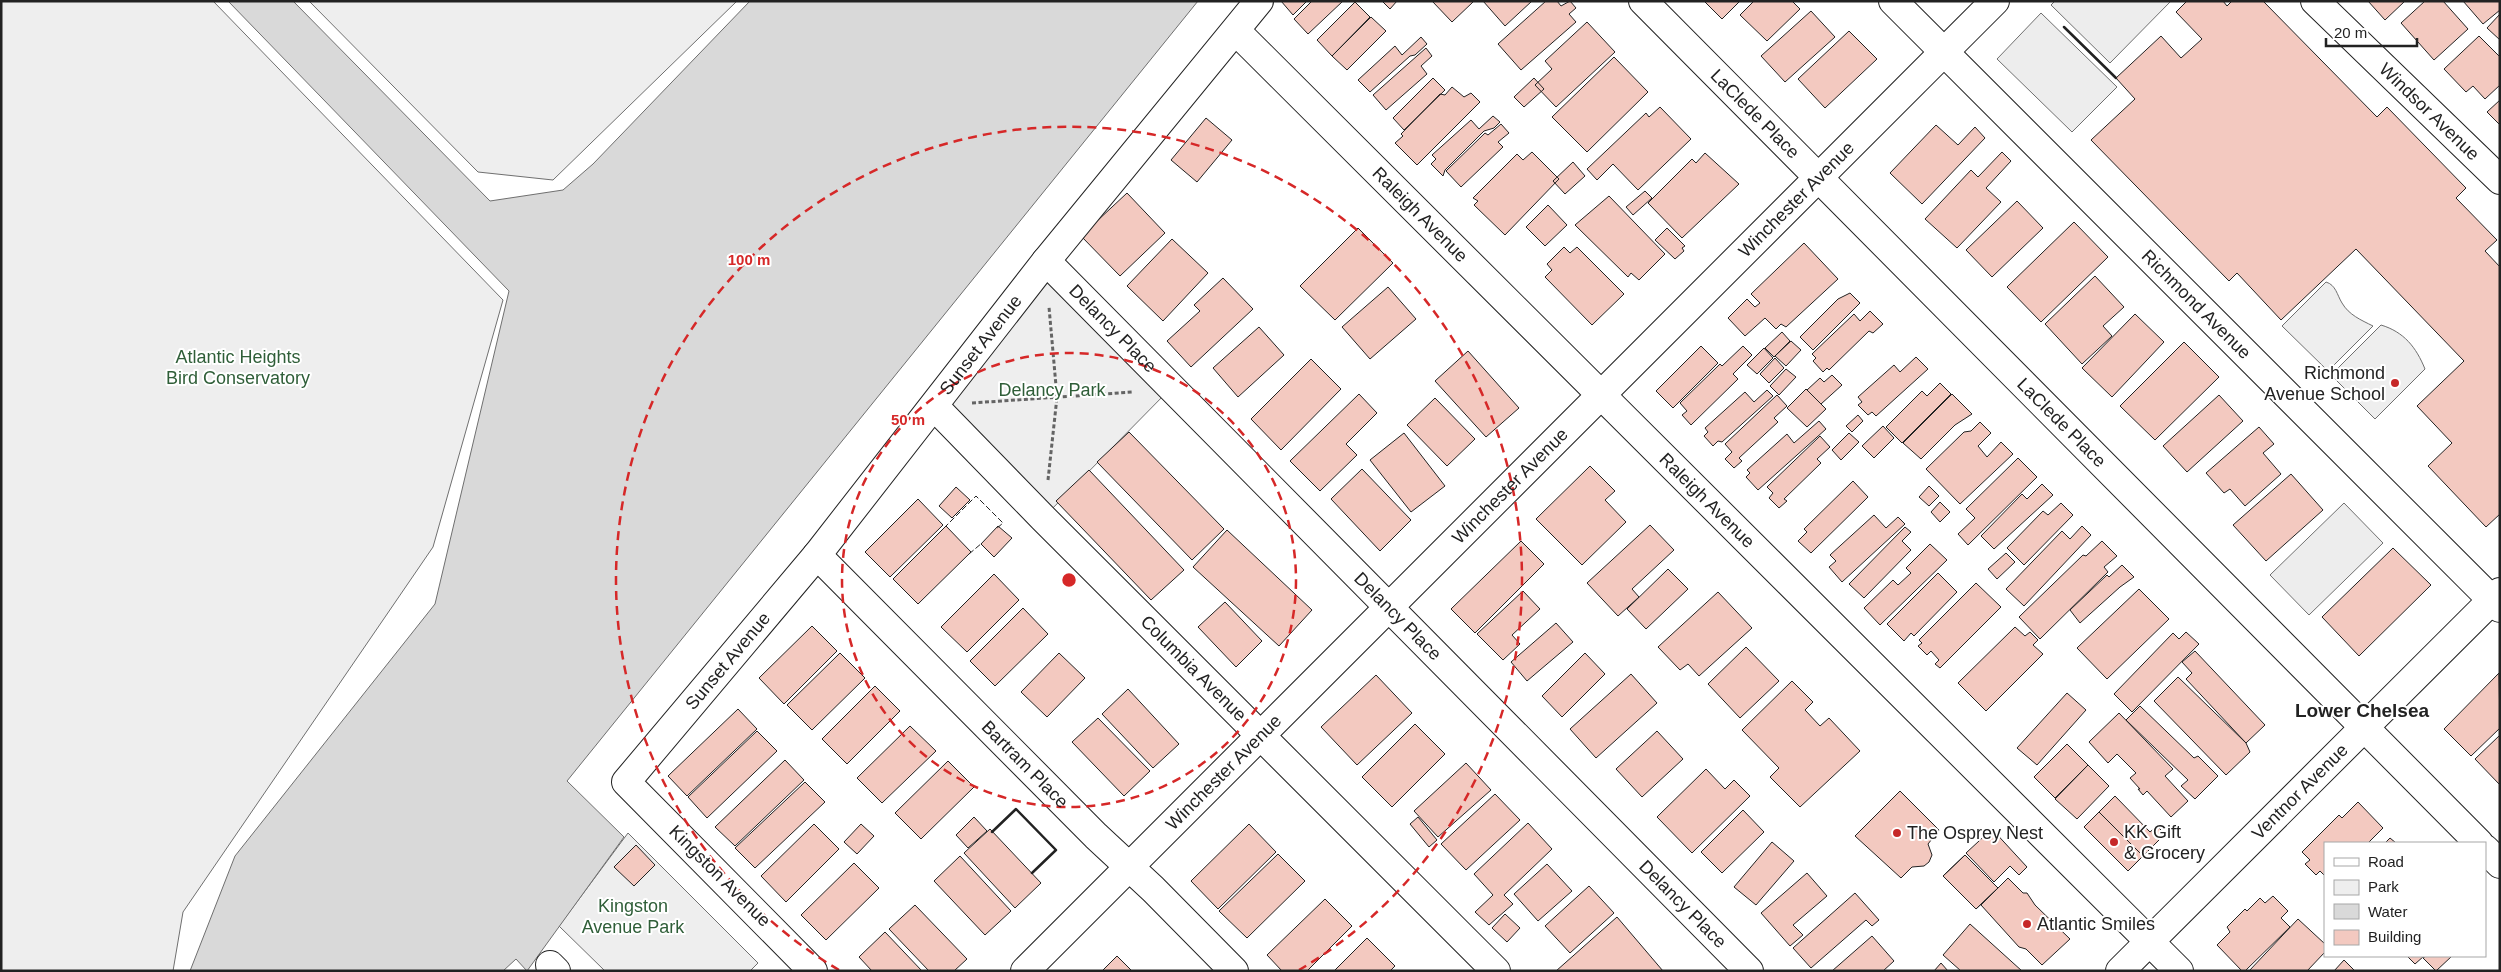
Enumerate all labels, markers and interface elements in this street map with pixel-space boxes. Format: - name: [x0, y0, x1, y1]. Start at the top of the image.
- scale bar: [2326, 15, 2417, 47]
- text: 20 m: [2334, 24, 2367, 41]
- street label: Windsor Avenue: [2375, 59, 2483, 164]
- street label: LaClede Place: [1707, 65, 1803, 162]
- street label: Winchester Avenue: [1735, 138, 1858, 261]
- street label: Raleigh Avenue: [1369, 163, 1472, 266]
- street label: Richmond Avenue: [2138, 246, 2255, 363]
- text: 100 m: [728, 251, 770, 268]
- street label: Delancy Place: [1065, 281, 1160, 376]
- street label: Sunset Avenue: [936, 291, 1026, 399]
- park label: Atlantic Heights Bird Conservatory: [166, 347, 310, 388]
- place label: Richmond Avenue School: [2264, 363, 2385, 404]
- street label: LaClede Place: [2013, 374, 2110, 471]
- marker: Richmond Avenue School: [2389, 377, 2401, 389]
- park label: Delancy Park: [998, 380, 1107, 400]
- text: 50 m: [891, 411, 925, 428]
- street label: Winchester Avenue: [1448, 424, 1572, 548]
- street label: Raleigh Avenue: [1655, 449, 1759, 552]
- street label: Delancy Place: [1350, 568, 1445, 664]
- centre of rings: [1060, 571, 1078, 589]
- street label: Sunset Avenue: [681, 608, 774, 714]
- street label: Columbia Avenue: [1137, 612, 1250, 725]
- district label: Lower Chelsea: [2295, 700, 2429, 721]
- street label: Winchester Avenue: [1162, 710, 1286, 834]
- street label: Bartram Place: [978, 717, 1072, 812]
- street label: Ventnor Avenue: [2248, 740, 2352, 844]
- street label: Kingston Avenue: [665, 821, 775, 931]
- place label: KK Gift & Grocery: [2124, 822, 2205, 863]
- place label: The Osprey Nest: [1907, 823, 2043, 843]
- marker: The Osprey Nest: [1891, 827, 1903, 839]
- marker: KK Gift & Grocery: [2108, 836, 2120, 848]
- legend: [2324, 842, 2486, 957]
- text: Road: [2368, 853, 2404, 870]
- street label: Delancy Place: [1635, 856, 1730, 952]
- text: Park: [2368, 878, 2399, 895]
- park label: Kingston Avenue Park: [582, 896, 685, 937]
- text: Water: [2368, 903, 2407, 920]
- place label: Atlantic Smiles: [2037, 914, 2155, 934]
- marker: Atlantic Smiles: [2021, 918, 2033, 930]
- text: Building: [2368, 928, 2421, 945]

